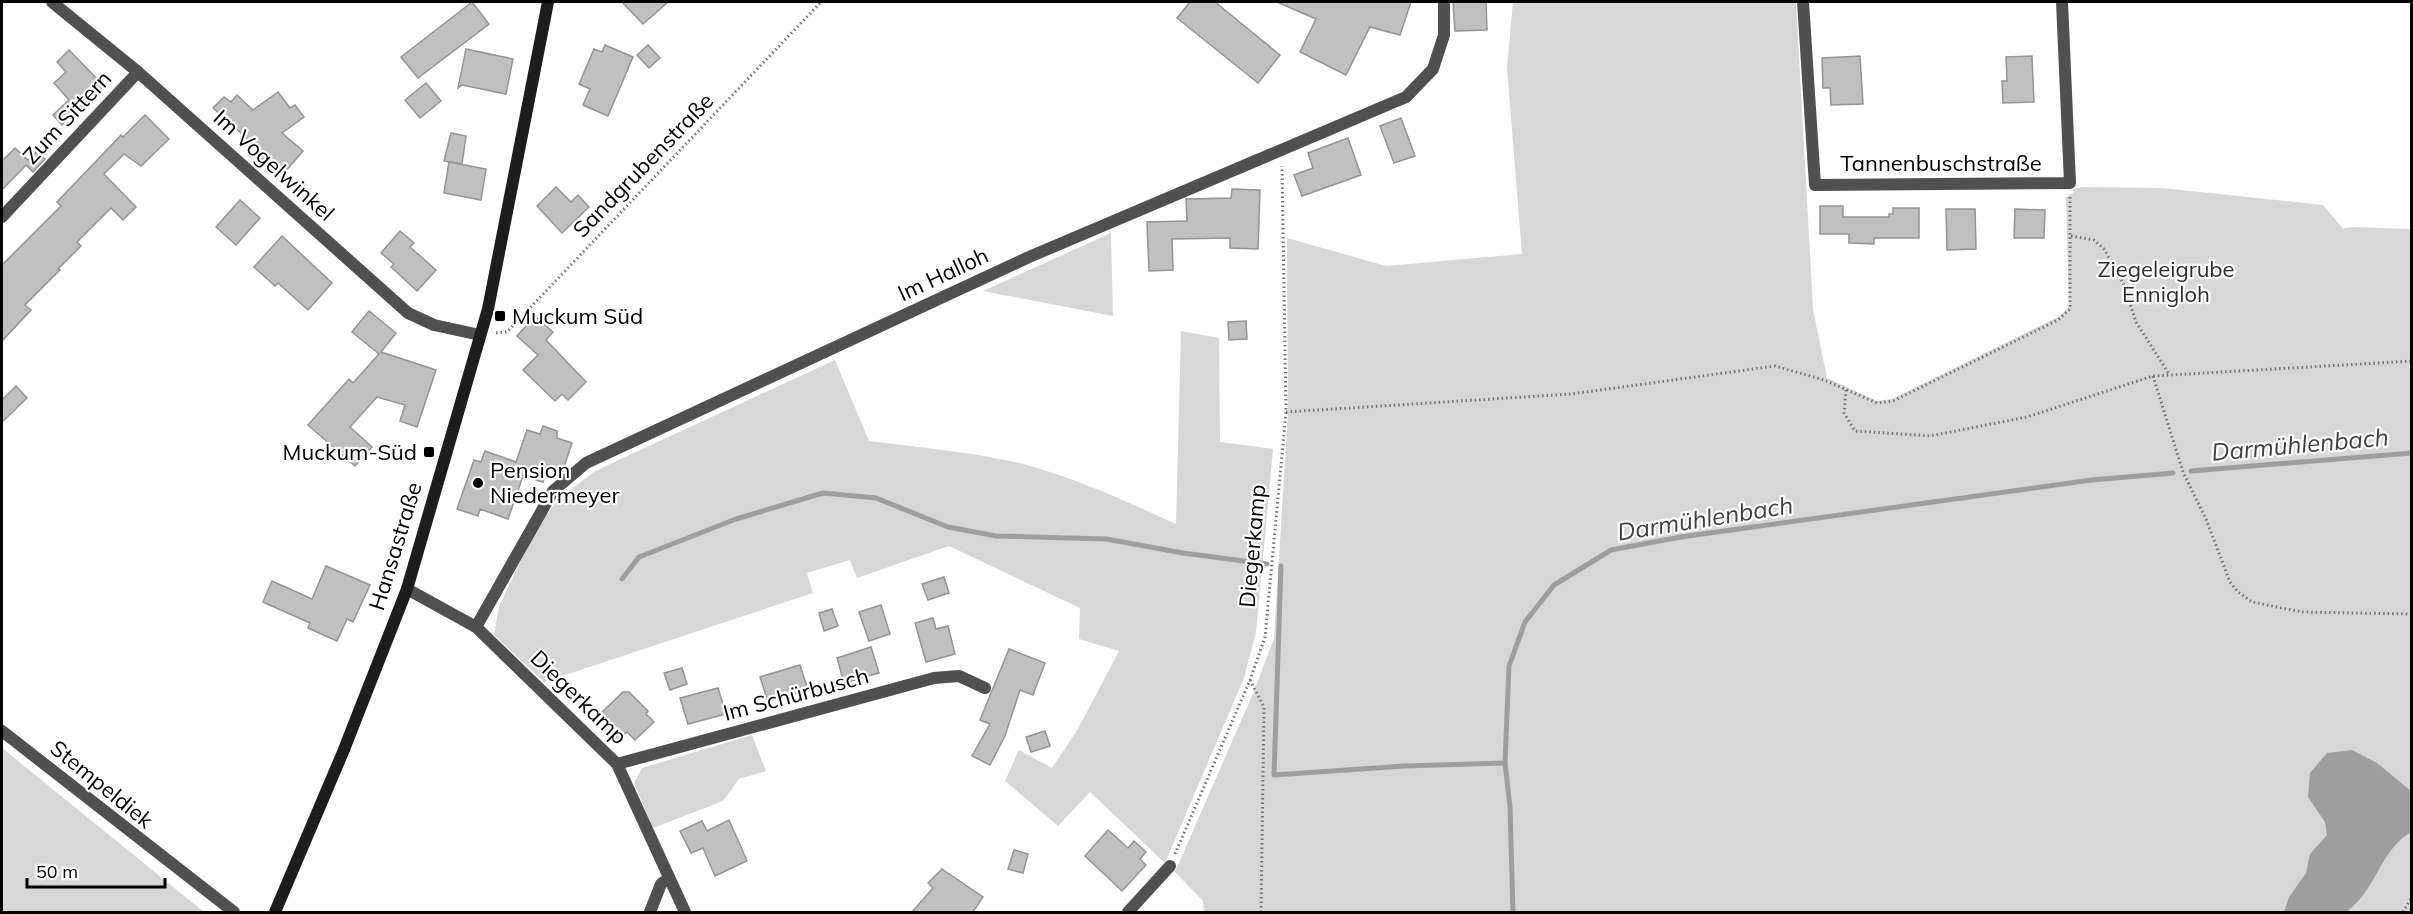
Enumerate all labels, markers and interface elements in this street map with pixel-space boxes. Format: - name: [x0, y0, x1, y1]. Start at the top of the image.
- street label: Zum Sittern: [17, 65, 117, 169]
- street label: Sandgrubenstraße: [567, 87, 719, 243]
- street label: Im Vogelwinkel: [208, 103, 340, 227]
- street label: Tannenbuschstraße: [1840, 149, 2042, 177]
- street label: Im Halloh: [893, 241, 993, 307]
- park label: Ziegeleigrube Ennigloh: [2097, 255, 2235, 308]
- place label: Muckum Süd: [512, 302, 643, 330]
- marker: Muckum Süd: [493, 309, 507, 323]
- water label: Darmühlenbach: [2210, 421, 2390, 467]
- place label: Muckum-Süd: [283, 438, 417, 466]
- marker: Muckum-Süd: [422, 445, 436, 459]
- place label: Pension Niedermeyer: [490, 456, 619, 509]
- marker: Pension Niedermeyer: [471, 476, 485, 490]
- street label: Hansastraße: [362, 479, 428, 613]
- street label: Diegerkamp: [1233, 483, 1271, 609]
- water label: Darmühlenbach: [1615, 489, 1795, 547]
- street label: Diegerkamp: [525, 644, 633, 750]
- street label: Im Schürbusch: [720, 661, 872, 727]
- street label: Stempeldiek: [45, 734, 160, 835]
- scale bar: [27, 851, 165, 889]
- text: 50 m: [36, 860, 78, 883]

